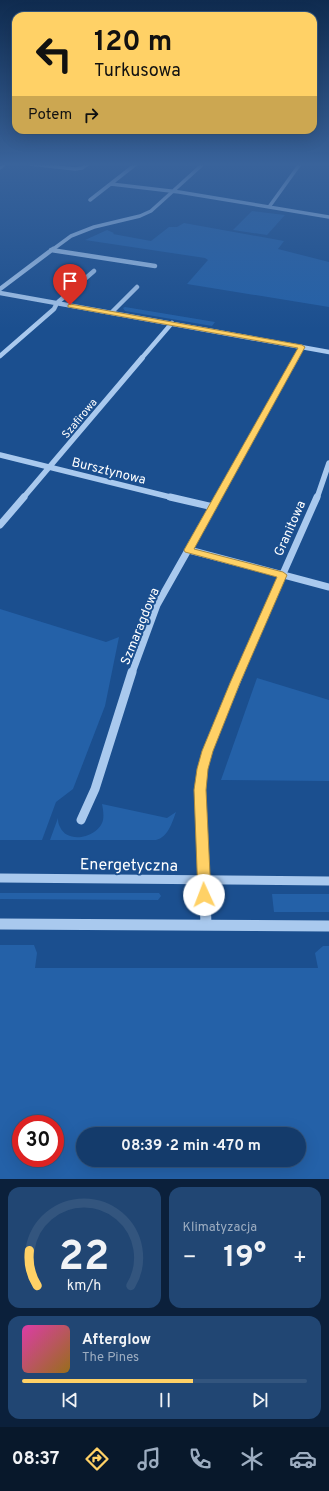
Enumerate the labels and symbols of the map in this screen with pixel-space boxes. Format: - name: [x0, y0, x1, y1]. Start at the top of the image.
- pin: [53, 264, 87, 305]
- street label: Szafirowa: [59, 396, 101, 442]
- street label: Bursztynowa: [70, 455, 147, 489]
- street label: Granitowa: [271, 498, 310, 559]
- street label: Szmaragdowa: [118, 586, 164, 668]
- street label: Energetyczna: [80, 855, 178, 877]
- position arrow: [183, 874, 225, 916]
- speed limit sign: 30: [12, 1115, 64, 1167]

